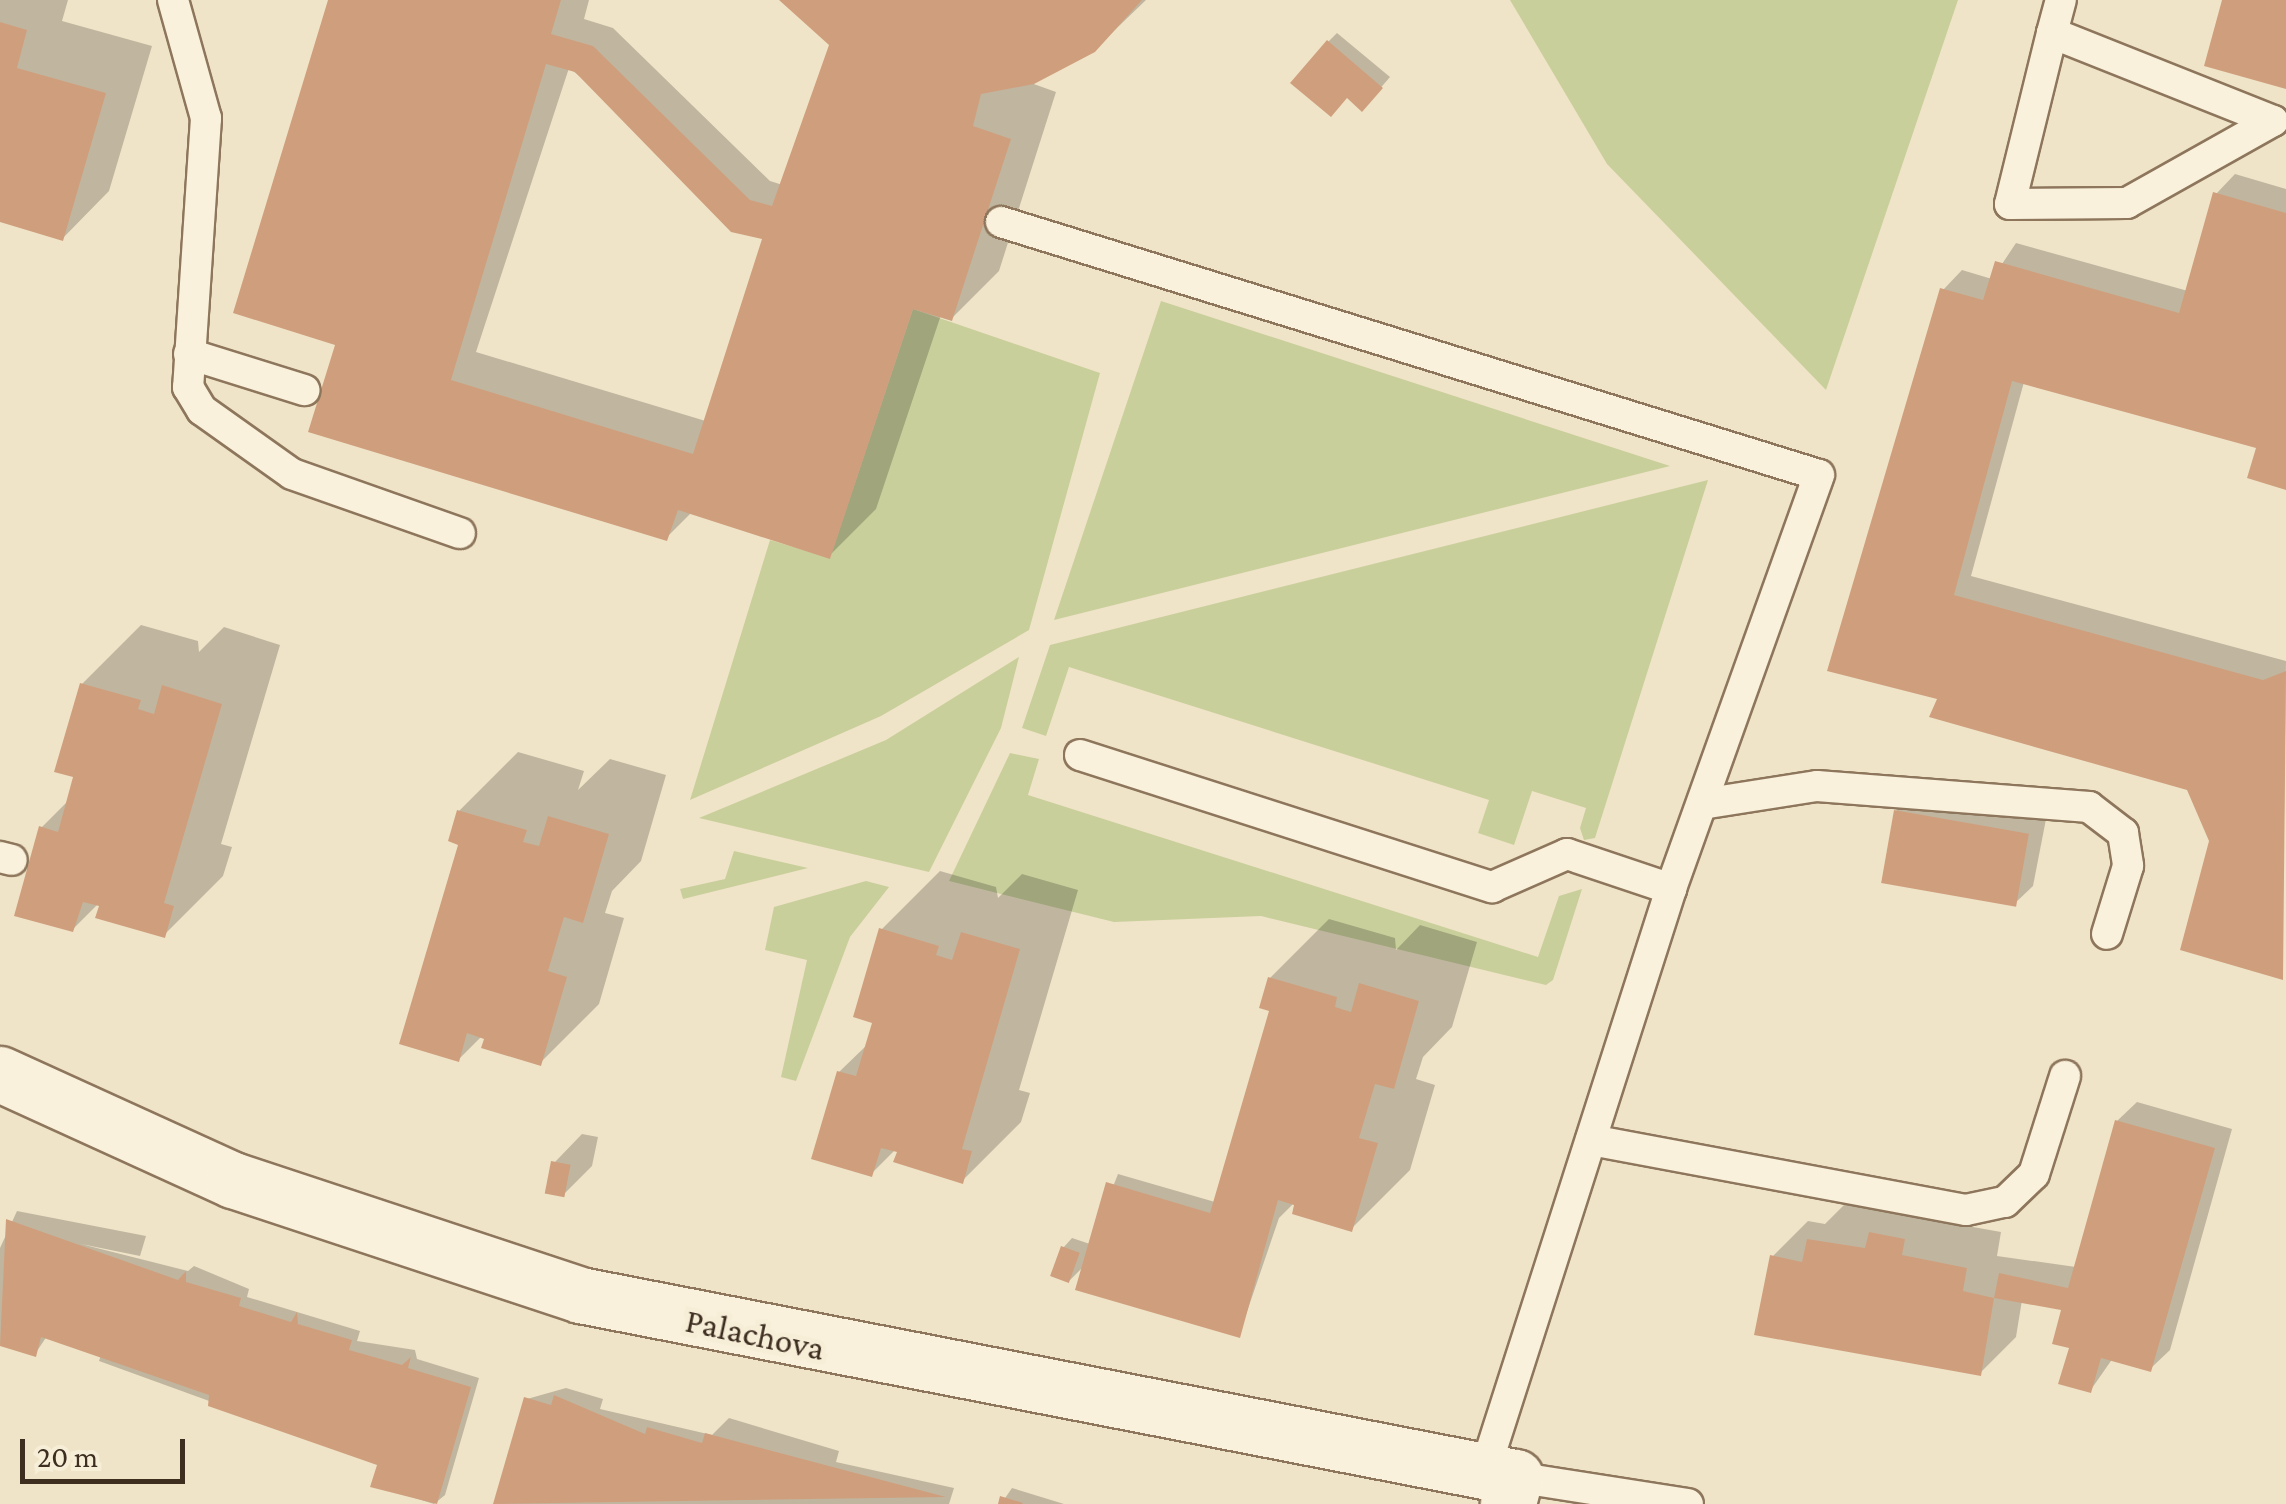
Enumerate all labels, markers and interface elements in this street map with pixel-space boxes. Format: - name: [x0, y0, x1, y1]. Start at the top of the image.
- street label: Palachova: [682, 1300, 828, 1370]
- scale bar: [25, 1419, 190, 1481]
- text: 20 m: [37, 1440, 98, 1473]

